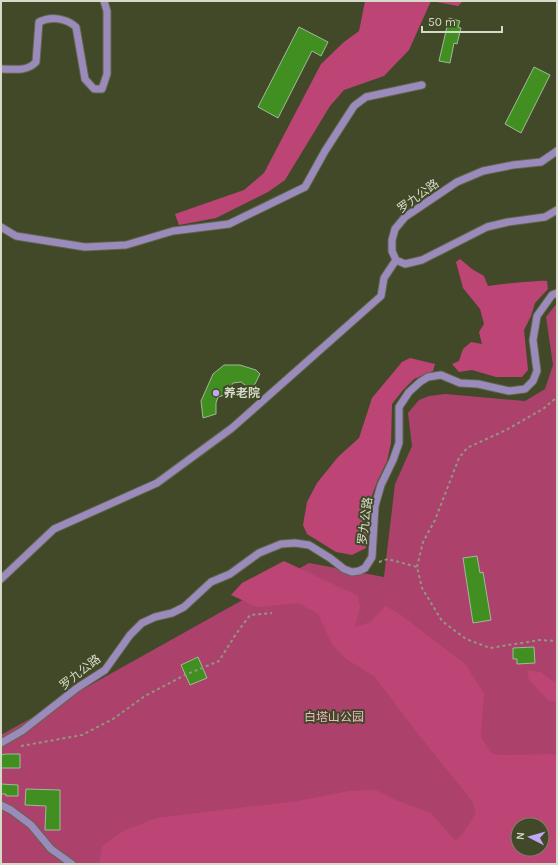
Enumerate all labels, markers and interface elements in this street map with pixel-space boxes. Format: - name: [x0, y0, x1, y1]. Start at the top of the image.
- scale bar: [422, 8, 502, 34]
- text: 50 m: [428, 15, 456, 29]
- street label: 罗九公路: [394, 176, 442, 216]
- place label: 养老院: [224, 386, 260, 400]
- marker: 养老院: [211, 388, 221, 398]
- street label: 罗九公路: [355, 496, 375, 546]
- street label: 罗九公路: [57, 652, 103, 692]
- park label: 白塔山公园: [304, 710, 364, 724]
- north arrow: [510, 817, 550, 857]
- text: N: [514, 831, 527, 841]

